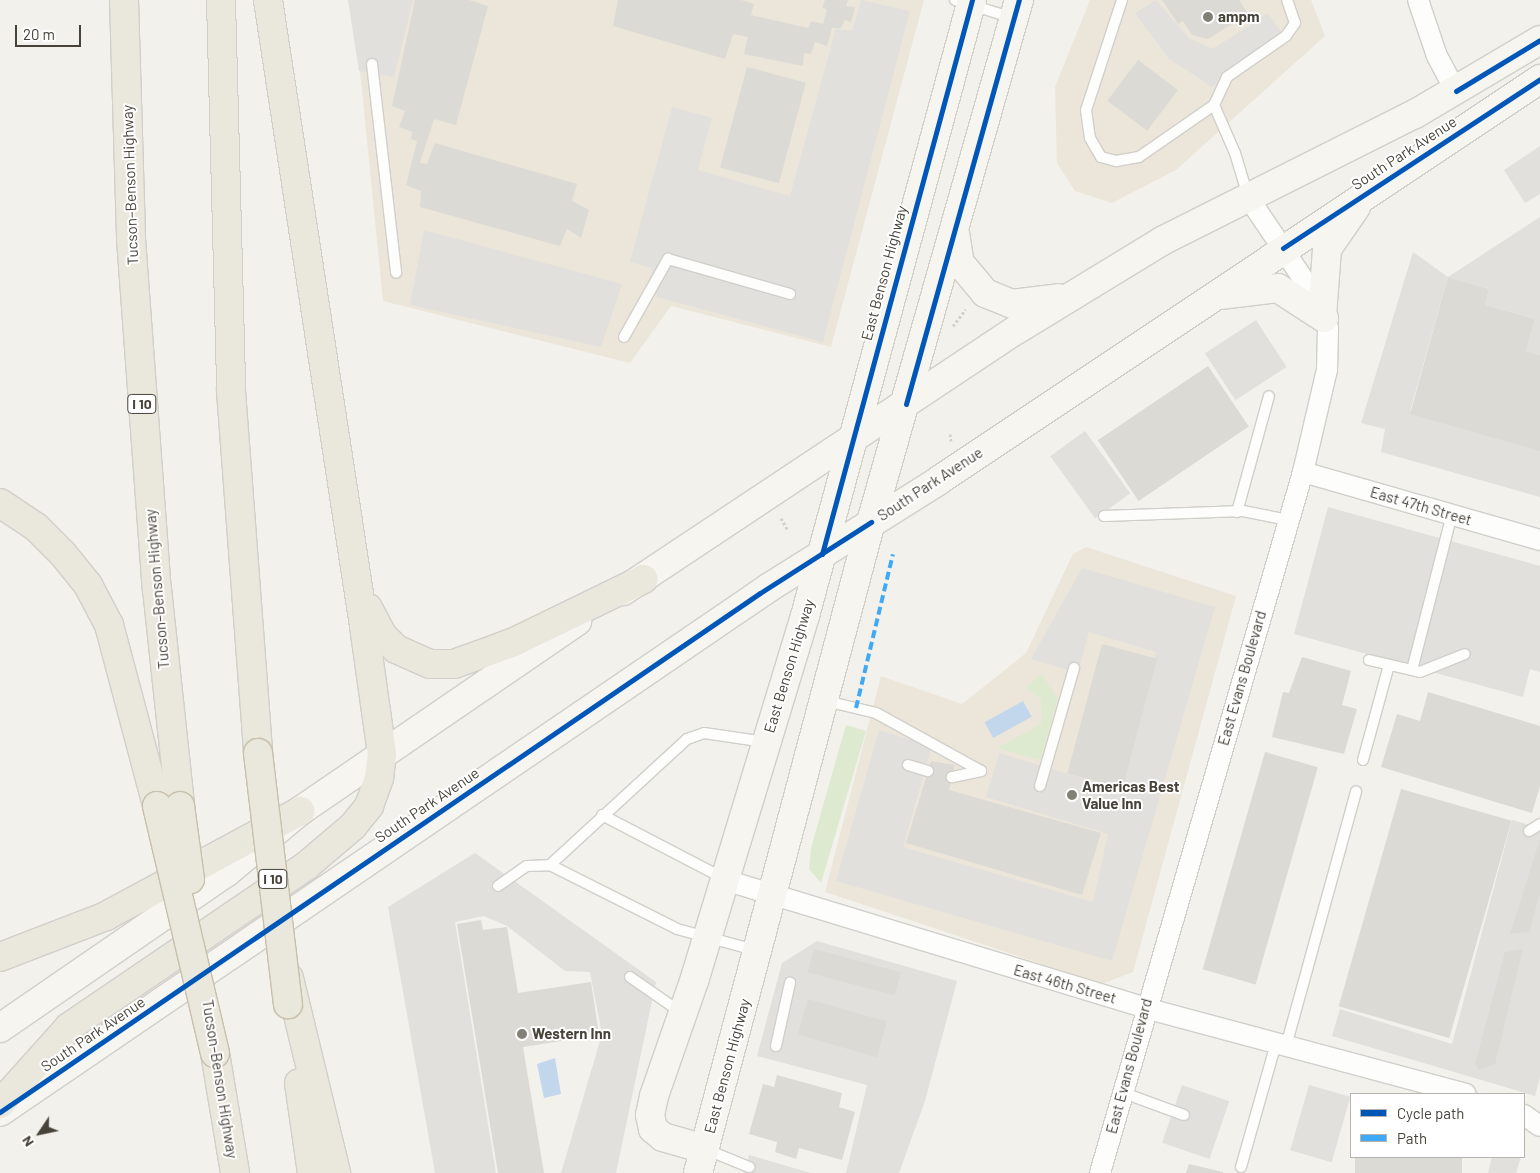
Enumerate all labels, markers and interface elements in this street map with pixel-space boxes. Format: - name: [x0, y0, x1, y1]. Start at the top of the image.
- place label: ampm: [1218, 8, 1259, 26]
- marker: ampm: [1202, 11, 1214, 23]
- scale bar: [18, 15, 84, 47]
- text: 20 m: [23, 25, 55, 43]
- street label: Tucson–Benson Highway: [118, 104, 142, 266]
- street label: South Park Avenue: [1348, 112, 1460, 194]
- street label: East Benson Highway: [857, 203, 911, 343]
- road number: I 10: [127, 392, 157, 416]
- street label: South Park Avenue: [874, 443, 986, 525]
- street label: East 47th Street: [1368, 483, 1474, 529]
- street label: Tucson–Benson Highway: [141, 508, 173, 670]
- street label: East Benson Highway: [760, 597, 818, 735]
- street label: East Evans Boulevard: [1214, 608, 1270, 748]
- street label: South Park Avenue: [372, 764, 482, 846]
- place label: Americas Best Value Inn: [1082, 777, 1179, 812]
- marker: Americas Best Value Inn: [1066, 789, 1078, 801]
- road number: I 10: [258, 868, 288, 891]
- street label: East 46th Street: [1012, 961, 1118, 1007]
- street label: South Park Avenue: [38, 993, 148, 1075]
- street label: East Benson Highway: [700, 996, 754, 1136]
- street label: East Evans Boulevard: [1102, 996, 1156, 1136]
- street label: Tucson–Benson Highway: [199, 998, 241, 1160]
- place label: Western Inn: [532, 1025, 611, 1043]
- marker: Western Inn: [516, 1028, 528, 1040]
- legend: [1350, 1093, 1525, 1158]
- text: Cycle path: [1397, 1104, 1464, 1122]
- north arrow: [15, 1108, 65, 1158]
- text: Path: [1397, 1129, 1427, 1147]
- text: N: [17, 1133, 37, 1150]

